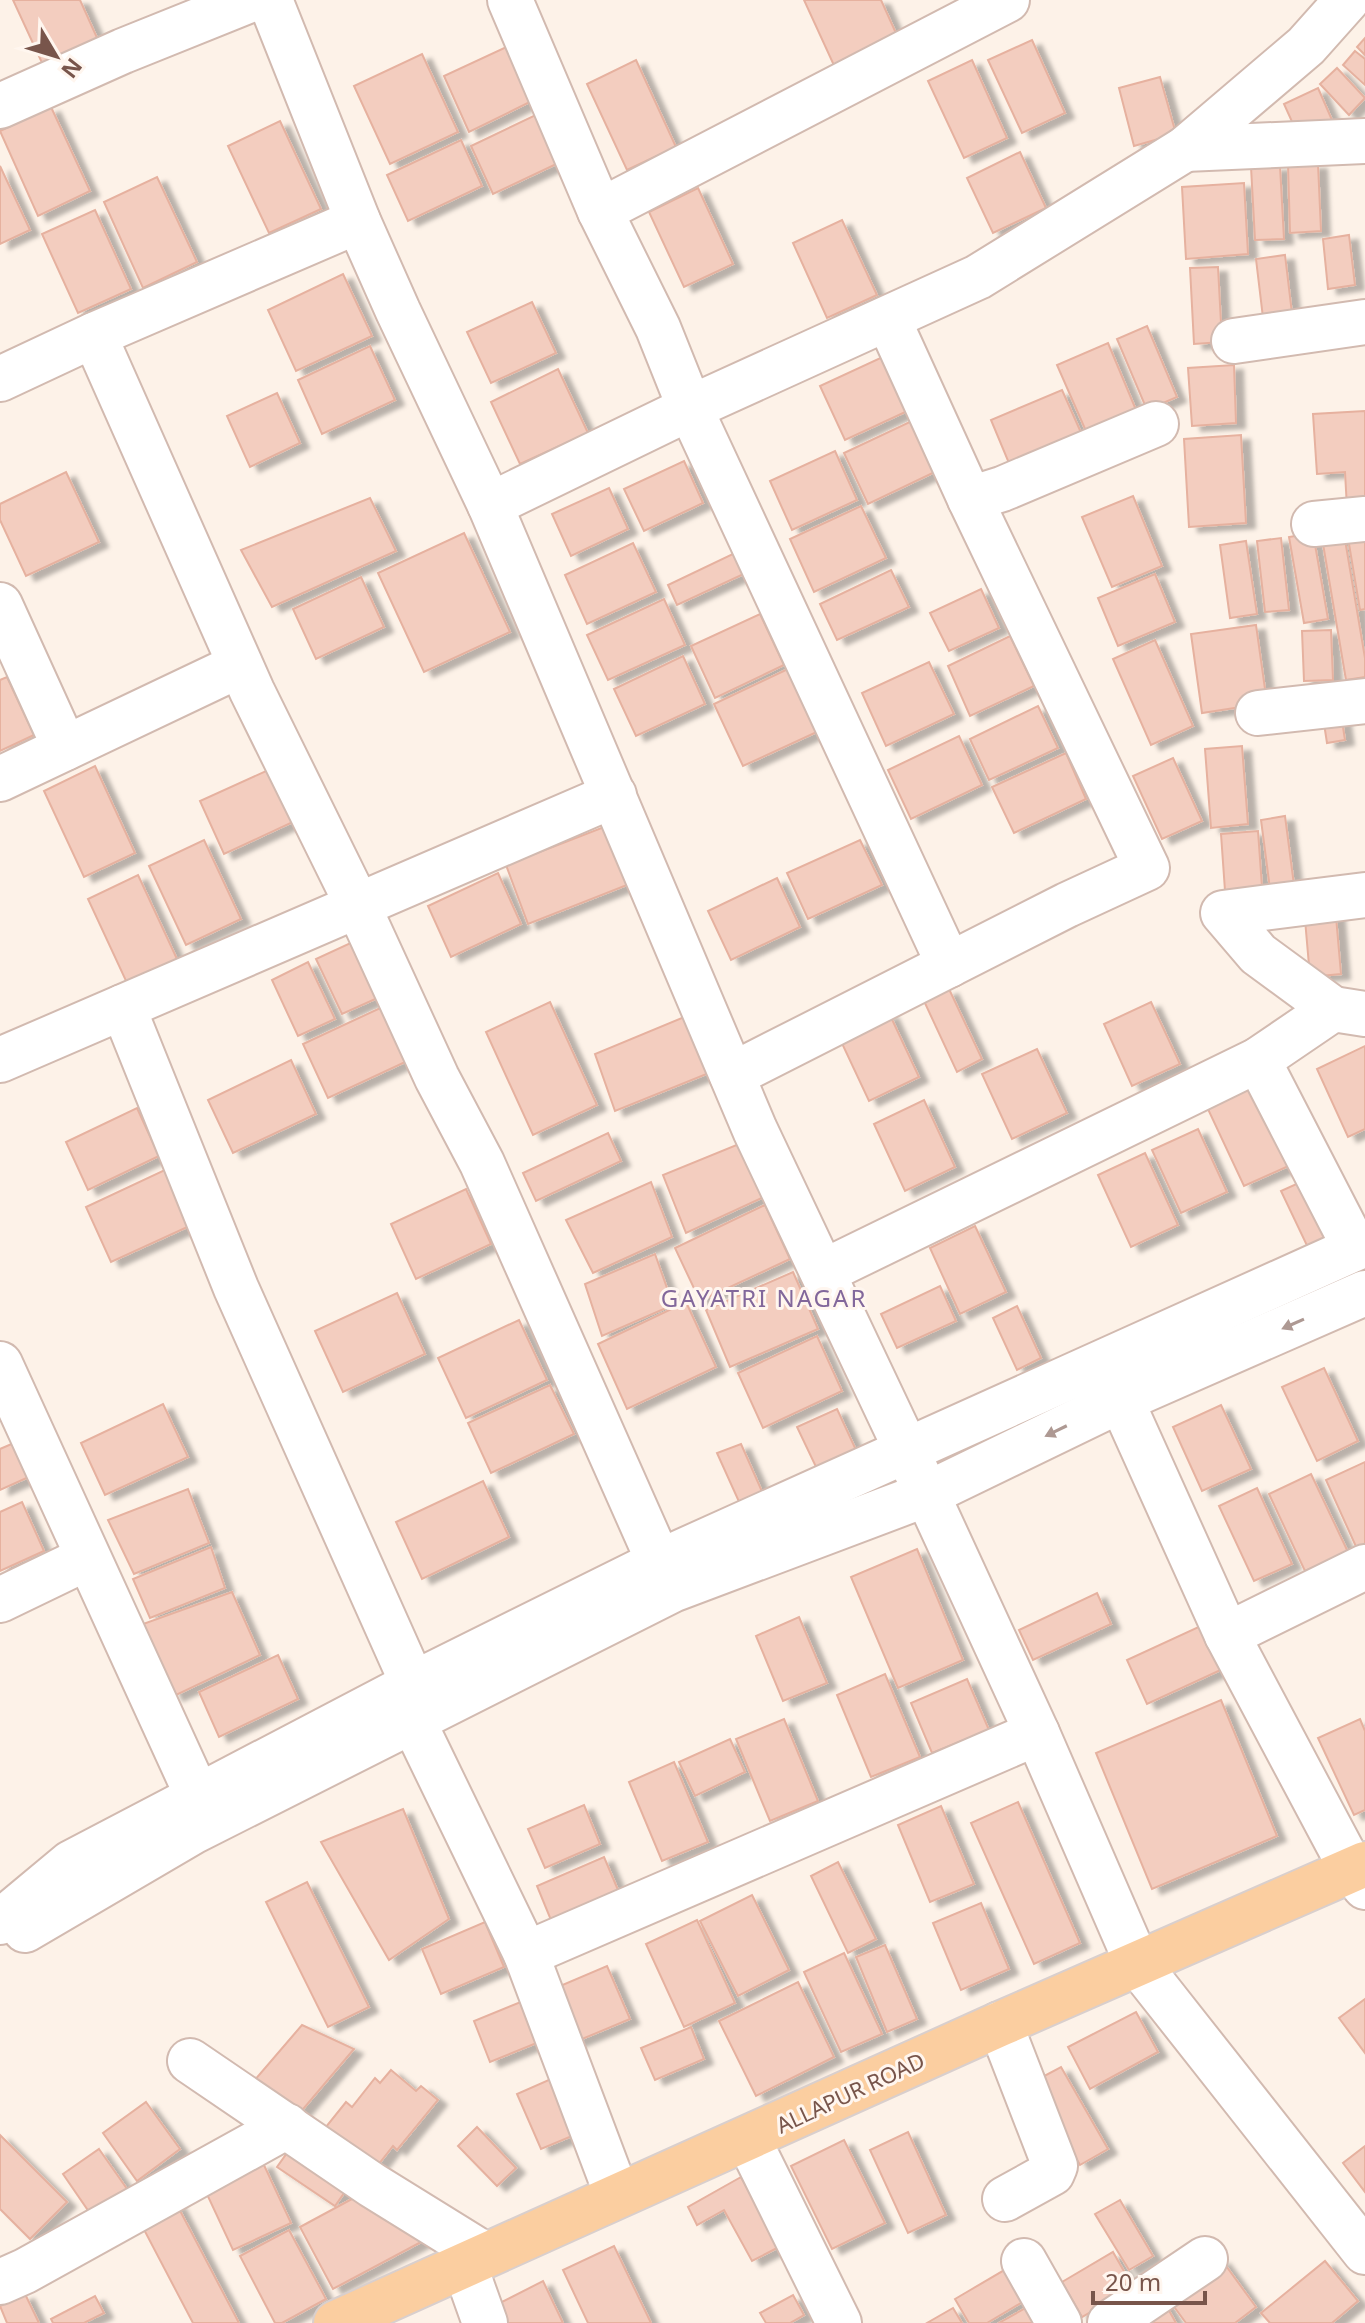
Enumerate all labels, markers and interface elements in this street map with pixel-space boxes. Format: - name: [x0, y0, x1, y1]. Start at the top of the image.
- north arrow: [16, 16, 96, 96]
- text: N: [55, 53, 90, 85]
- district label: GAYATRI NAGAR: [661, 1281, 867, 1314]
- one-way arrow: [1282, 1318, 1305, 1331]
- one-way arrow: [1045, 1424, 1068, 1438]
- street label: ALLAPUR ROAD: [771, 2044, 929, 2140]
- scale bar: [1093, 2255, 1205, 2305]
- text: 20 m: [1105, 2265, 1161, 2298]

